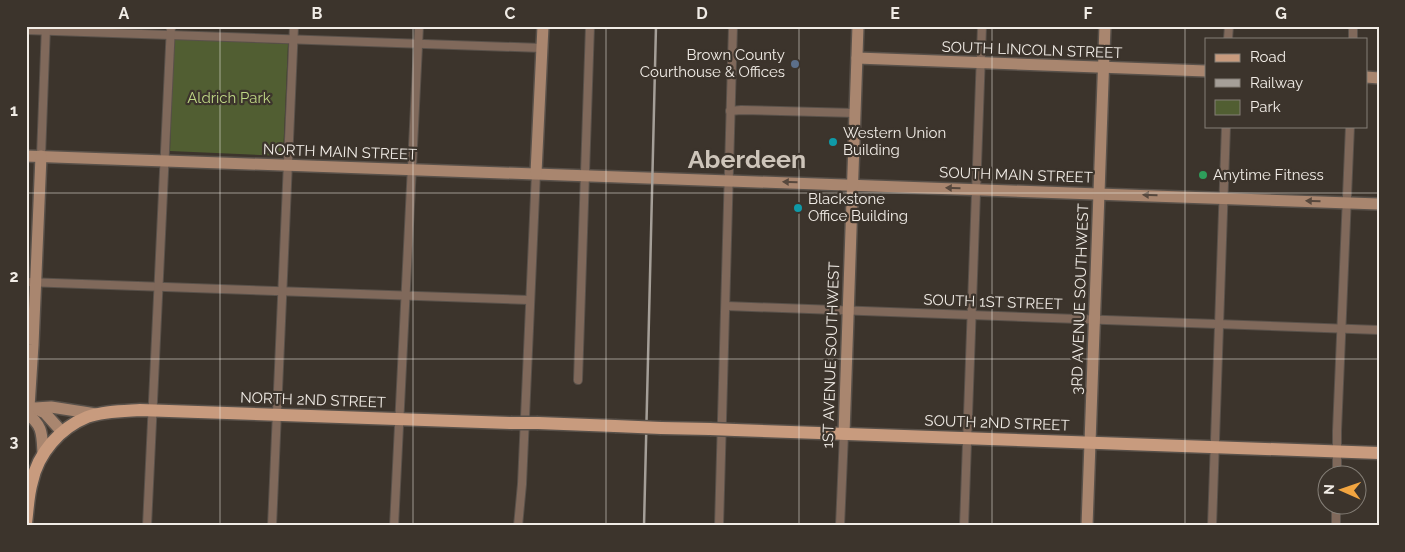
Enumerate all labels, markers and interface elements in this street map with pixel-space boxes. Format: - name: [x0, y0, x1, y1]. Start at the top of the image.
- text: A: [119, 4, 130, 23]
- text: B: [312, 4, 323, 23]
- text: C: [505, 4, 516, 23]
- text: D: [696, 4, 708, 23]
- text: E: [890, 4, 900, 23]
- text: F: [1083, 4, 1093, 23]
- text: G: [1275, 4, 1287, 23]
- street label: SOUTH LINCOLN STREET: [941, 38, 1123, 62]
- legend: [1205, 38, 1368, 128]
- place label: Brown County Courthouse & Offices: [640, 46, 785, 81]
- text: Road: [1250, 48, 1286, 66]
- marker: Brown County Courthouse & Offices: [789, 58, 801, 70]
- text: Railway: [1250, 74, 1303, 92]
- park label: Aldrich Park: [187, 89, 271, 107]
- text: Park: [1250, 98, 1281, 116]
- text: 1: [10, 101, 18, 120]
- place label: Western Union Building: [843, 124, 946, 159]
- marker: Western Union Building: [827, 136, 839, 148]
- street label: NORTH MAIN STREET: [263, 140, 417, 164]
- district label: Aberdeen: [688, 144, 806, 174]
- street label: SOUTH MAIN STREET: [939, 163, 1093, 187]
- place label: Anytime Fitness: [1213, 166, 1324, 184]
- marker: Anytime Fitness: [1197, 169, 1209, 181]
- one-way arrow: [782, 178, 798, 186]
- one-way arrow: [945, 184, 961, 192]
- place label: Blackstone Office Building: [808, 190, 908, 225]
- one-way arrow: [1142, 191, 1158, 199]
- one-way arrow: [1304, 197, 1320, 205]
- marker: Blackstone Office Building: [792, 202, 804, 214]
- street label: 3RD AVENUE SOUTHWEST: [1068, 203, 1092, 395]
- street label: 1ST AVENUE SOUTHWEST: [819, 261, 843, 449]
- text: 2: [9, 267, 19, 286]
- street label: SOUTH 1ST STREET: [923, 291, 1063, 313]
- street label: NORTH 2ND STREET: [240, 388, 386, 412]
- street label: SOUTH 2ND STREET: [924, 411, 1070, 435]
- text: 3: [10, 432, 19, 451]
- north arrow: [1318, 464, 1368, 514]
- text: N: [1321, 484, 1337, 495]

